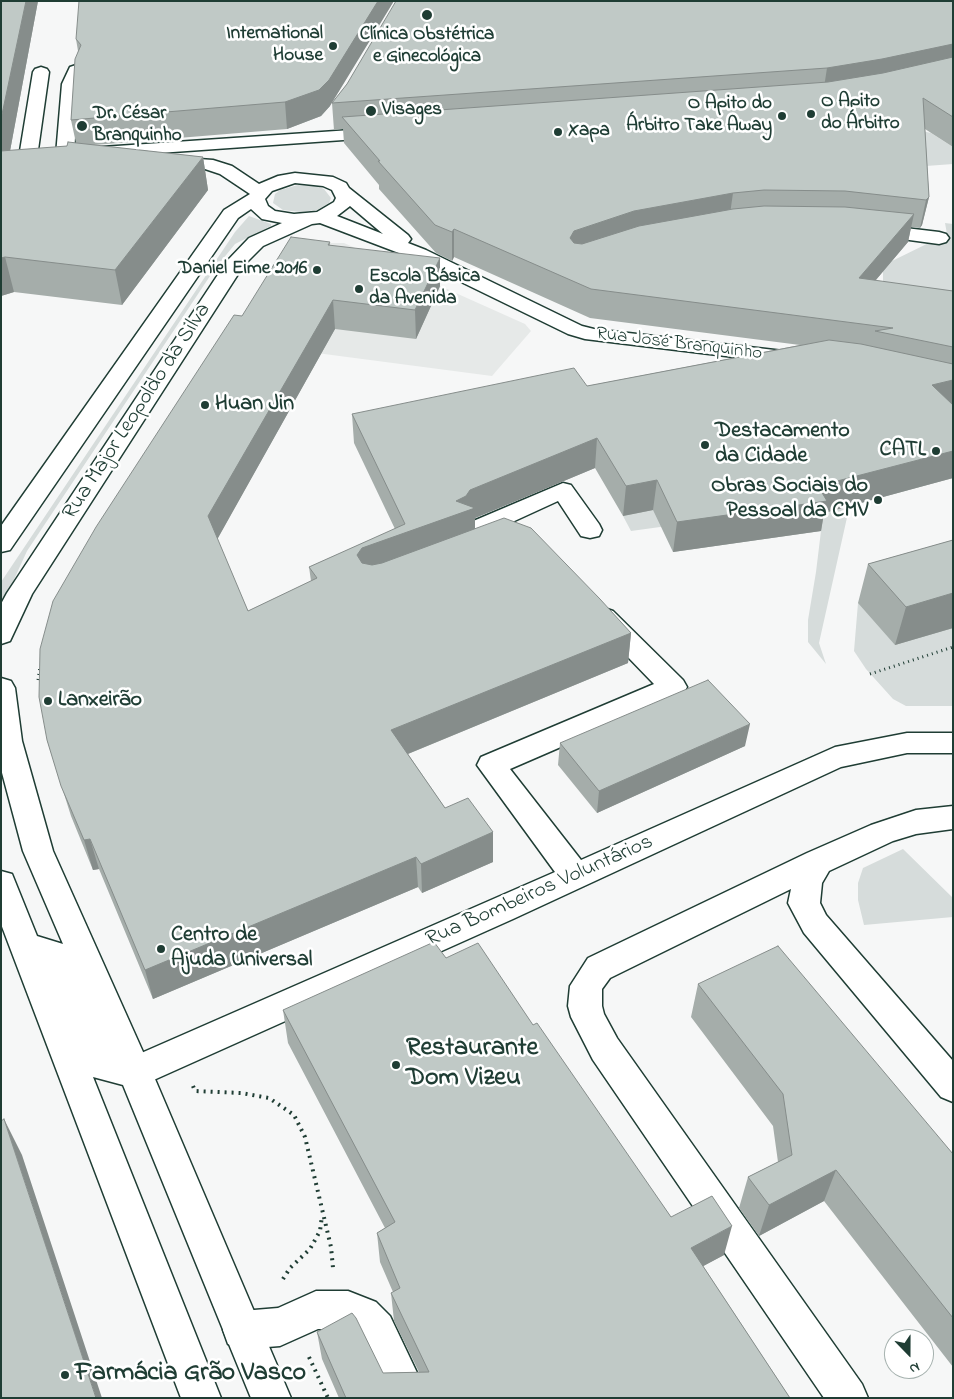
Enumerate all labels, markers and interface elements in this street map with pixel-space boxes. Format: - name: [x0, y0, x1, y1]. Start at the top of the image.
- marker: Clínica Obstétrica e Ginecológica: [420, 8, 434, 22]
- place label: International House: [226, 24, 323, 68]
- place label: Clínica Obstétrica e Ginecológica: [360, 25, 494, 69]
- marker: International House: [327, 40, 339, 52]
- place label: O Apito do Árbitro: [821, 92, 900, 136]
- place label: O Apito do Árbitro Take Away: [626, 94, 772, 138]
- place label: Visages: [382, 100, 442, 122]
- place label: Dr. César Branquinho: [93, 104, 182, 148]
- marker: Visages: [364, 104, 378, 118]
- marker: O Apito do Árbitro: [805, 108, 817, 120]
- marker: O Apito do Árbitro Take Away: [776, 110, 788, 122]
- marker: Dr. César Branquinho: [75, 119, 89, 133]
- place label: Xapa: [568, 121, 610, 143]
- marker: Xapa: [552, 126, 564, 138]
- place label: Daniel Eime 2016: [179, 259, 307, 281]
- marker: Daniel Eime 2016: [311, 264, 323, 276]
- place label: Escola Básica da Avenida: [369, 267, 480, 311]
- marker: Escola Básica da Avenida: [353, 283, 365, 295]
- street label: Rua Major Leopoldo da Silva: [58, 299, 218, 525]
- street label: Rua José Branquinho: [595, 324, 763, 366]
- place label: Huan Jin: [215, 392, 294, 418]
- marker: Huan Jin: [199, 399, 211, 411]
- place label: Destacamento da Cidade: [715, 419, 850, 471]
- place label: CATL: [880, 438, 926, 464]
- marker: Destacamento da Cidade: [699, 439, 711, 451]
- marker: CATL: [930, 445, 942, 457]
- place label: Obras Sociais do Pessoal da CMV: [711, 474, 868, 526]
- marker: Obras Sociais do Pessoal da CMV: [872, 494, 884, 506]
- place label: Lanxeirão: [58, 688, 142, 714]
- marker: Lanxeirão: [42, 695, 54, 707]
- street label: Rua Bombeiros Voluntários: [422, 830, 658, 954]
- place label: Centro de Ajuda Universal: [171, 923, 313, 974]
- marker: Centro de Ajuda Universal: [155, 943, 167, 955]
- place label: Restaurante Dom Vizeu: [406, 1034, 538, 1096]
- marker: Restaurante Dom Vizeu: [390, 1059, 402, 1071]
- north arrow: [884, 1329, 934, 1379]
- text: N: [906, 1356, 923, 1379]
- place label: Farmácia Grão Vasco: [75, 1359, 306, 1391]
- marker: Farmácia Grão Vasco: [59, 1369, 71, 1381]

